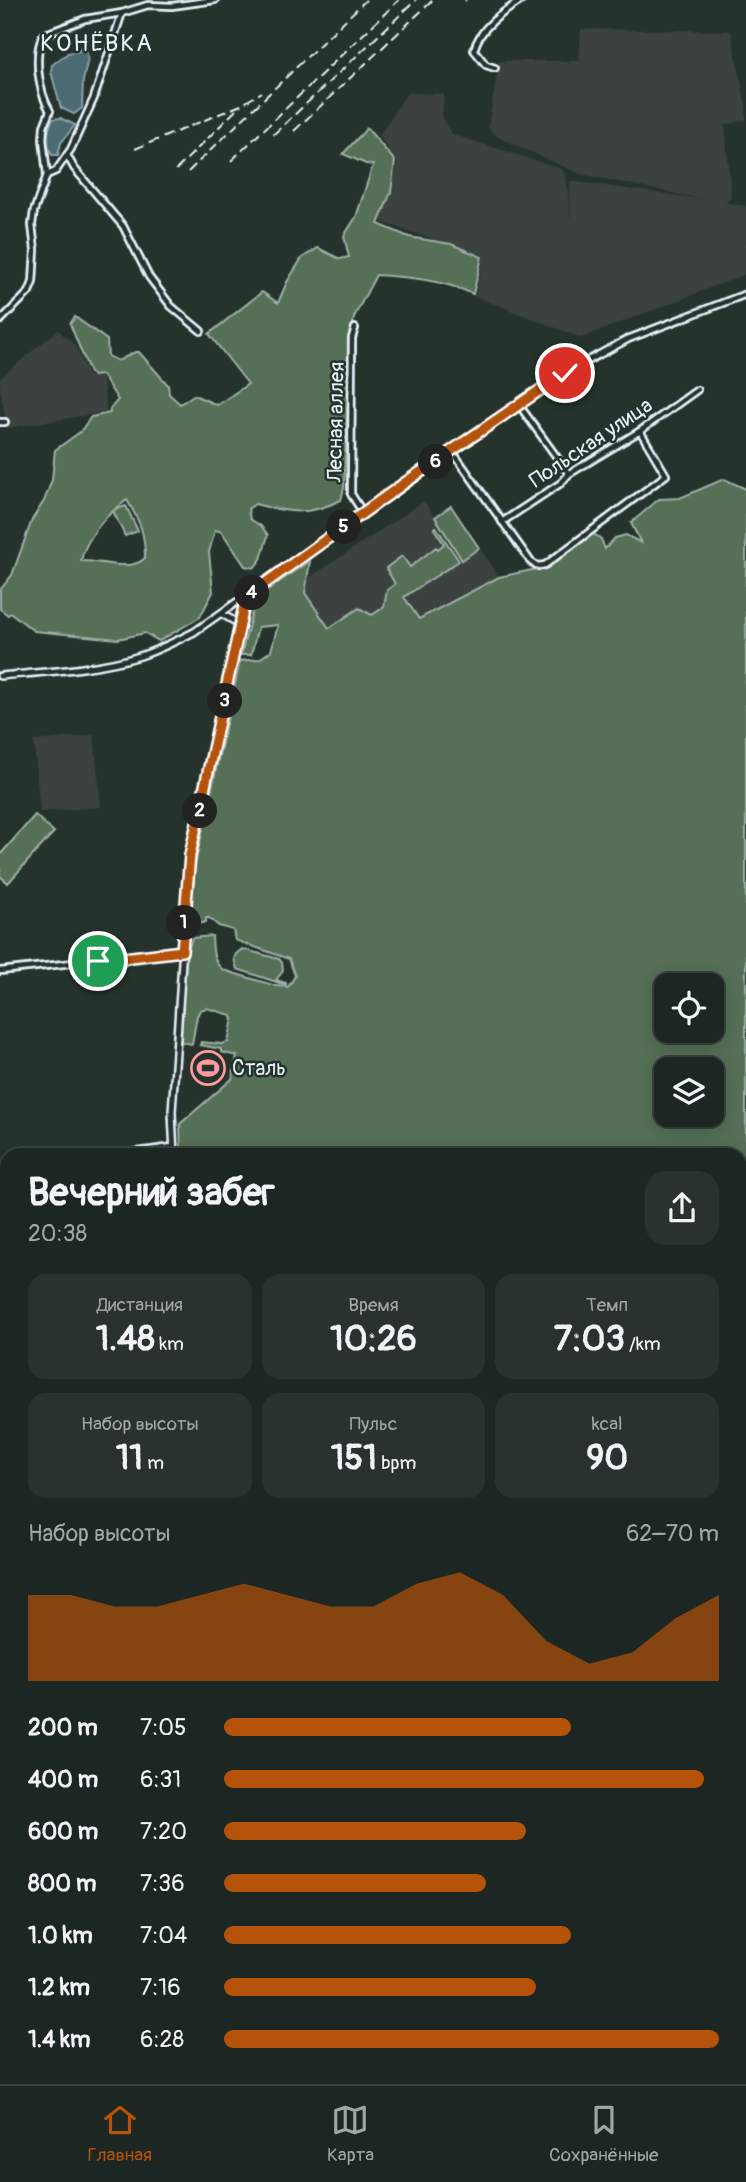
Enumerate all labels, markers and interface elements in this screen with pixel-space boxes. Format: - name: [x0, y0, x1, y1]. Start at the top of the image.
- district label: КОНЁВКА: [40, 29, 154, 58]
- pin: [535, 343, 595, 403]
- icon: check: [546, 354, 584, 392]
- street label: Лесная аллея: [321, 362, 351, 483]
- street label: Польская улица: [524, 392, 658, 494]
- pin: 6: [418, 444, 453, 480]
- text: 6: [430, 449, 441, 473]
- pin: 5: [326, 510, 362, 544]
- text: 5: [338, 514, 349, 538]
- pin: 4: [234, 576, 270, 610]
- text: 4: [246, 580, 257, 604]
- pin: 3: [208, 684, 243, 718]
- text: 3: [219, 688, 230, 712]
- pin: 2: [182, 794, 218, 828]
- text: 2: [194, 798, 205, 822]
- pin: 1: [166, 906, 202, 940]
- text: 1: [180, 910, 187, 934]
- pin: [68, 931, 128, 991]
- icon: arrive: [79, 942, 117, 980]
- map controls: [654, 973, 724, 1127]
- button: locate: [654, 973, 724, 1043]
- sports icon: Сталь: [189, 1049, 227, 1087]
- place label: Сталь: [232, 1055, 286, 1082]
- button: layers: [654, 1057, 724, 1127]
- text: Вечерний забег: [28, 1169, 275, 1217]
- button: share: [645, 1171, 719, 1245]
- text: 20:38: [28, 1219, 87, 1248]
- text: Дистанция: [97, 1293, 183, 1317]
- text: Время: [348, 1293, 399, 1317]
- text: Темп: [586, 1293, 628, 1317]
- text: 1.48: [96, 1317, 155, 1361]
- text: 10:26: [330, 1317, 417, 1361]
- text: 7:03: [554, 1317, 625, 1361]
- text: km: [155, 1332, 184, 1356]
- text: /km: [625, 1332, 661, 1356]
- text: Набор высоты: [81, 1412, 199, 1436]
- text: Пульс: [350, 1412, 397, 1436]
- text: kcal: [592, 1412, 623, 1436]
- text: 11: [116, 1436, 143, 1480]
- text: 151: [331, 1436, 377, 1480]
- text: 90: [586, 1436, 628, 1480]
- text: m: [143, 1451, 164, 1475]
- text: bpm: [377, 1451, 416, 1475]
- text: Набор высоты: [28, 1519, 170, 1548]
- text: 62–70 m: [626, 1519, 719, 1548]
- text: 200 m: [28, 1713, 98, 1742]
- text: 7:05: [140, 1713, 186, 1742]
- text: 400 m: [28, 1765, 98, 1794]
- text: 6:31: [140, 1765, 181, 1794]
- text: 600 m: [28, 1817, 98, 1846]
- text: 7:20: [140, 1817, 187, 1846]
- text: 800 m: [28, 1869, 96, 1898]
- text: 7:36: [140, 1869, 185, 1898]
- text: 1.0 km: [28, 1921, 93, 1950]
- text: 7:04: [140, 1921, 187, 1950]
- text: 1.2 km: [28, 1973, 90, 2002]
- text: 7:16: [140, 1973, 181, 2002]
- text: 1.4 km: [28, 2025, 90, 2054]
- text: 6:28: [140, 2025, 184, 2054]
- tab: Главная: [87, 2101, 152, 2167]
- tab: Карта: [327, 2101, 374, 2167]
- tab: Сохранённые: [549, 2101, 659, 2167]

